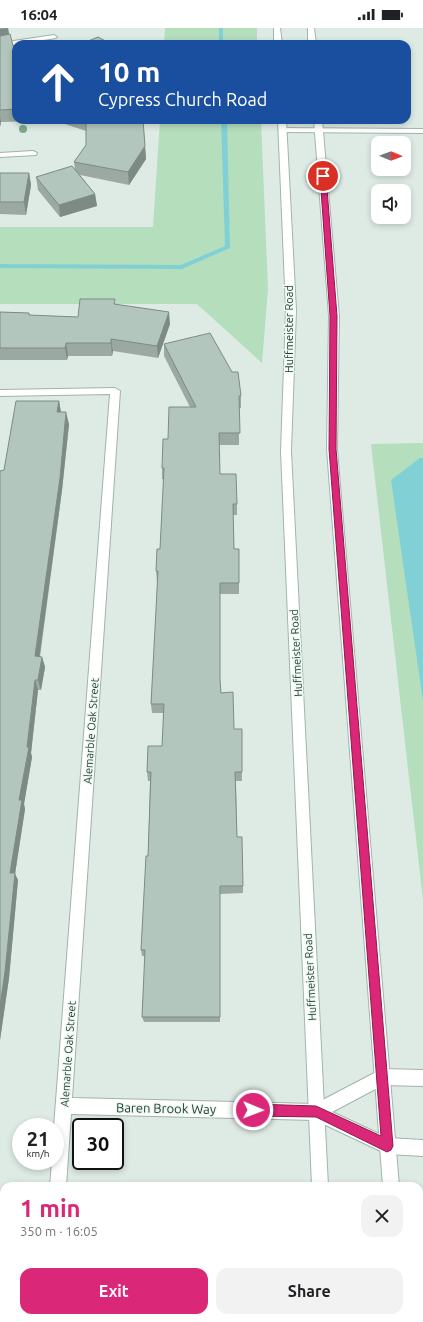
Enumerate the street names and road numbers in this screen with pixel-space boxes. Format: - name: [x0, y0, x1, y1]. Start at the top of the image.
- street label: Huffmeister Road: [283, 285, 295, 373]
- street label: Huffmeister Road: [288, 609, 304, 697]
- street label: Alemarble Oak Street: [81, 677, 101, 784]
- street label: Huffmeister Road: [302, 933, 318, 1021]
- street label: Alemarble Oak Street: [58, 1000, 78, 1107]
- street label: Baren Brook Way: [116, 1100, 216, 1116]

